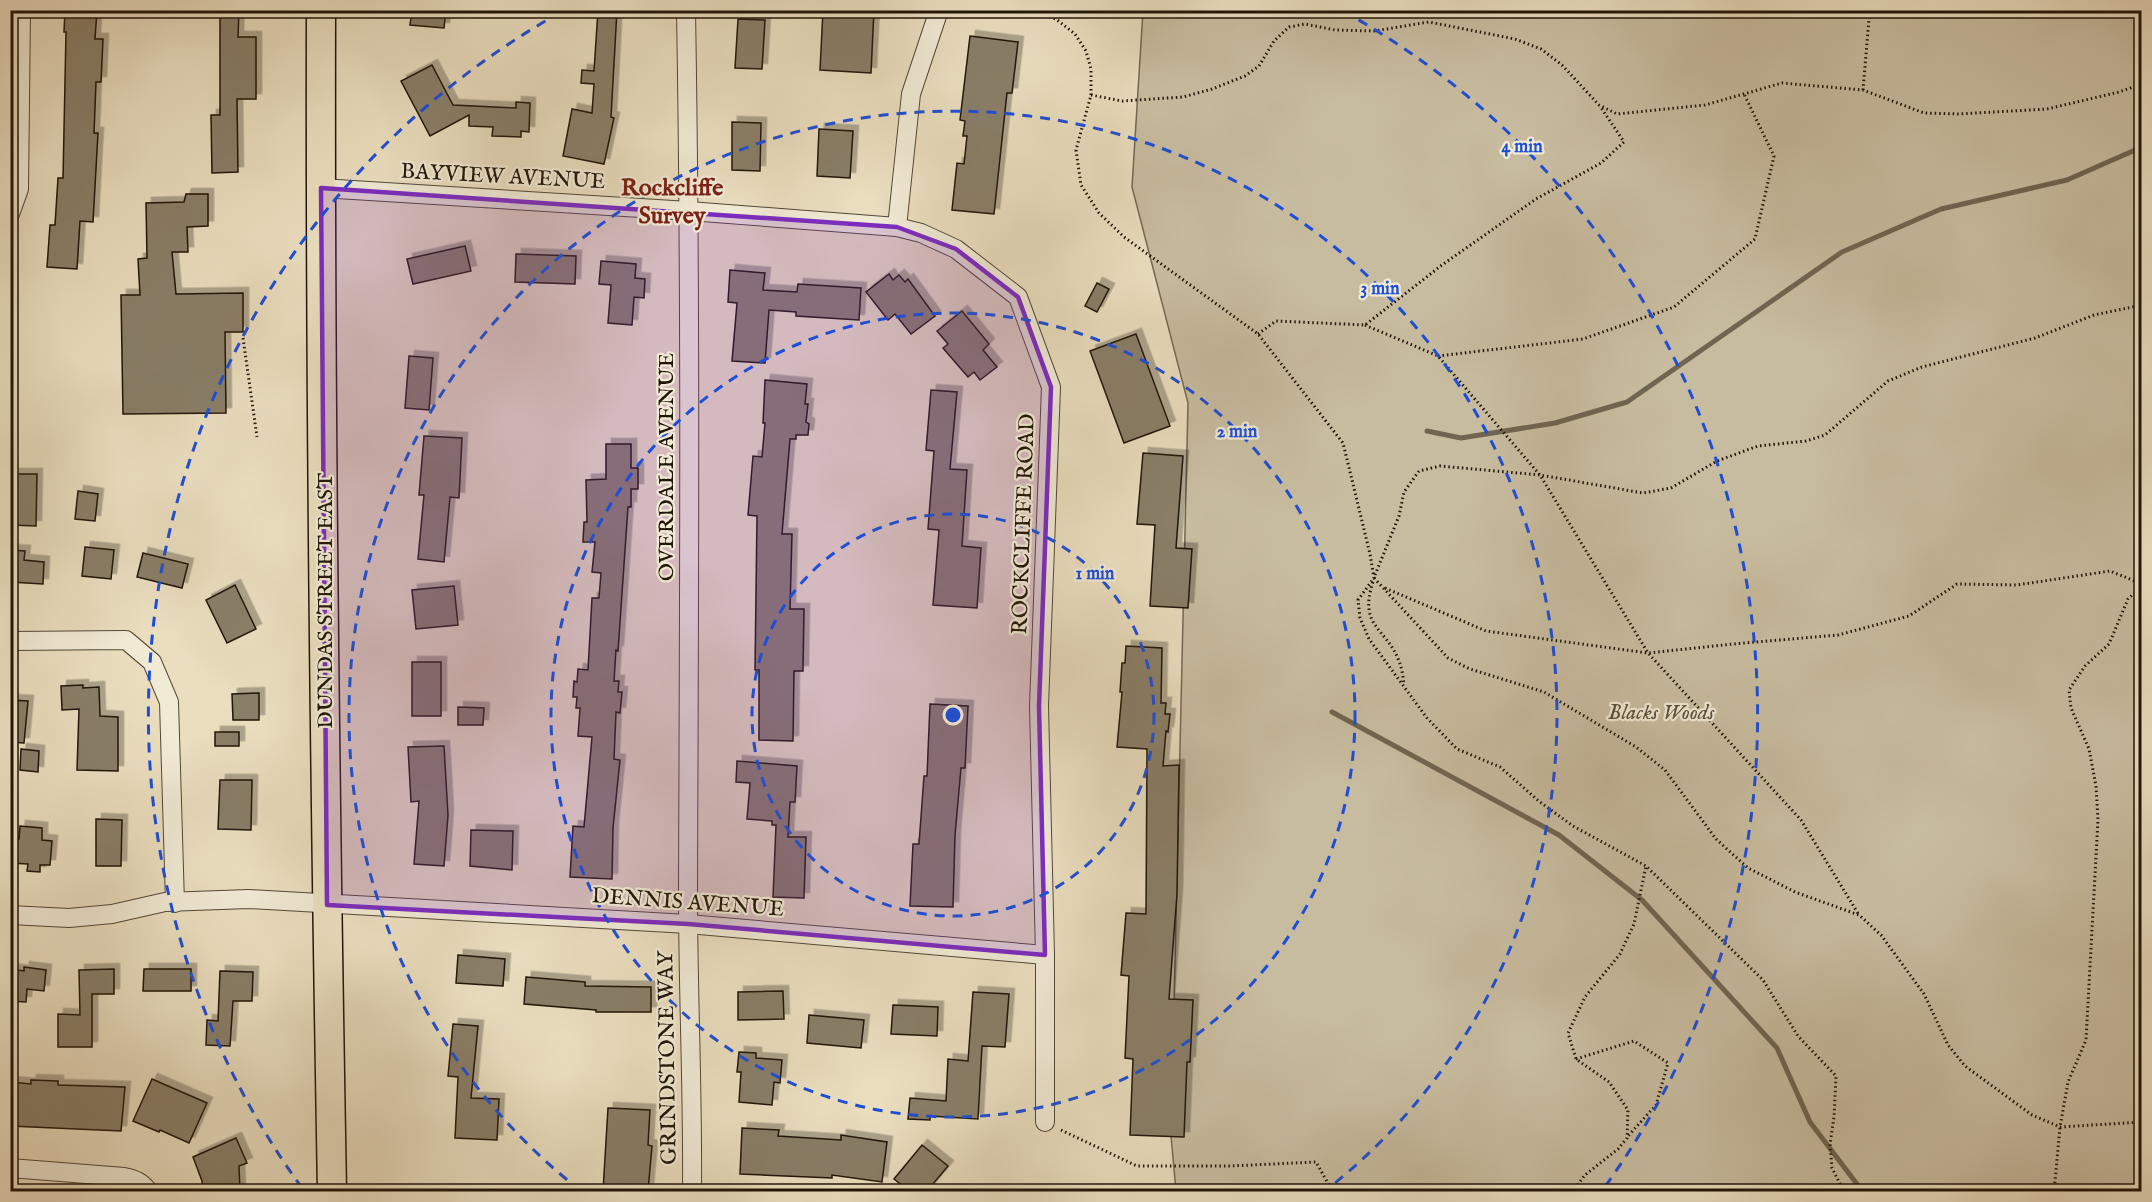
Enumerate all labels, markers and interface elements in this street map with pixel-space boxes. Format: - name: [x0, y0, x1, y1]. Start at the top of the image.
- text: 4 min: [1501, 136, 1543, 159]
- street label: BAYVIEW AVENUE: [400, 158, 606, 196]
- district label: Rockcliffe Survey: [621, 173, 723, 232]
- text: 3 min: [1361, 278, 1400, 301]
- street label: OVERDALE AVENUE: [653, 353, 681, 581]
- street label: ROCKCLIFFE ROAD: [1006, 413, 1042, 635]
- text: 2 min: [1217, 421, 1258, 444]
- street label: DUNDAS STREET EAST: [312, 473, 340, 729]
- text: 1 min: [1076, 563, 1115, 586]
- park label: Blacks Woods: [1608, 699, 1715, 727]
- centre of rings: [943, 705, 963, 725]
- street label: DENNIS AVENUE: [591, 882, 785, 924]
- street label: GRINDSTONE WAY: [652, 950, 684, 1165]

